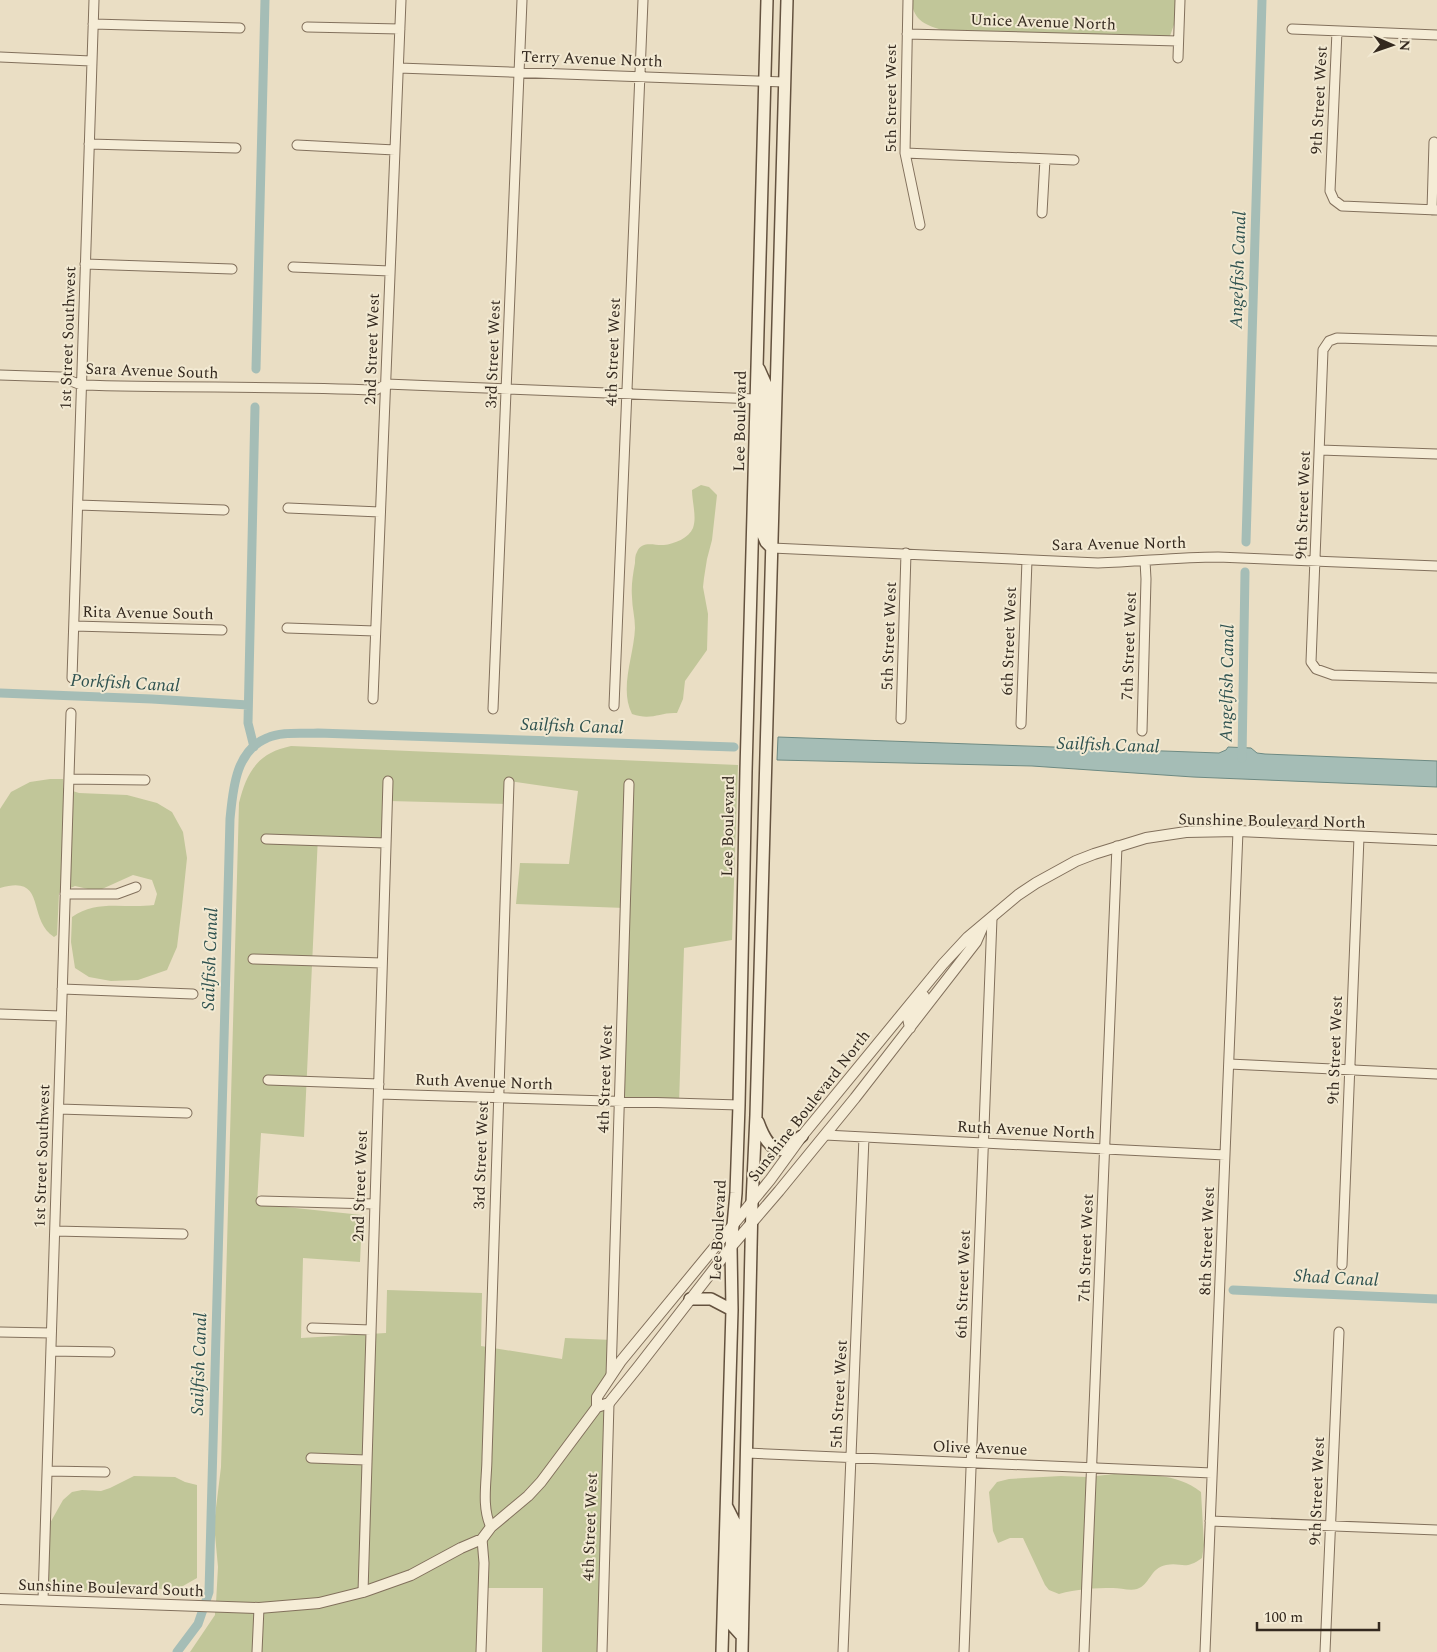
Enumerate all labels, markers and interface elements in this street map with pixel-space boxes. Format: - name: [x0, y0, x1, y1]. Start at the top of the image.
- street label: Unice Avenue North: [970, 7, 1116, 37]
- north arrow: [1367, 20, 1417, 70]
- text: N: [1394, 39, 1415, 52]
- street label: 5th Street West: [879, 43, 903, 152]
- street label: Terry Avenue North: [521, 45, 663, 73]
- street label: 9th Street West: [1304, 45, 1334, 155]
- water label: Angelfish Canal: [1222, 210, 1254, 330]
- street label: 1st Street Southwest: [53, 265, 83, 410]
- street label: 2nd Street West: [358, 292, 386, 405]
- street label: 4th Street West: [599, 297, 627, 407]
- street label: 3rd Street West: [479, 299, 507, 409]
- street label: Sara Avenue South: [85, 357, 219, 385]
- street label: Lee Boulevard: [727, 370, 753, 472]
- street label: 9th Street West: [1289, 450, 1317, 560]
- street label: Sara Avenue North: [1052, 531, 1186, 557]
- street label: 5th Street West: [875, 581, 903, 691]
- street label: 6th Street West: [995, 586, 1023, 696]
- street label: 7th Street West: [1115, 591, 1143, 701]
- street label: Rita Avenue South: [82, 600, 214, 626]
- water label: Angelfish Canal: [1212, 624, 1242, 743]
- water label: Porkfish Canal: [70, 667, 181, 699]
- water label: Sailfish Canal: [520, 711, 624, 741]
- water label: Sailfish Canal: [1056, 730, 1160, 760]
- street label: Lee Boulevard: [715, 775, 741, 877]
- street label: Sunshine Boulevard North: [1178, 807, 1366, 835]
- water label: Sailfish Canal: [195, 907, 225, 1011]
- street label: 9th Street West: [1321, 995, 1349, 1105]
- street label: 4th Street West: [591, 1024, 619, 1134]
- street label: Sunshine Boulevard North: [742, 1025, 876, 1187]
- street label: Ruth Avenue North: [415, 1068, 553, 1096]
- street label: 1st Street Southwest: [27, 1083, 57, 1228]
- street label: 3rd Street West: [467, 1100, 495, 1210]
- street label: Ruth Avenue North: [956, 1114, 1096, 1146]
- street label: 2nd Street West: [346, 1129, 374, 1242]
- street label: Lee Boulevard: [703, 1179, 733, 1281]
- street label: 8th Street West: [1193, 1186, 1221, 1296]
- street label: 7th Street West: [1072, 1193, 1100, 1303]
- street label: 6th Street West: [949, 1229, 977, 1339]
- water label: Shad Canal: [1293, 1262, 1379, 1294]
- water label: Sailfish Canal: [184, 1312, 214, 1416]
- street label: 5th Street West: [824, 1339, 854, 1449]
- street label: Olive Avenue: [932, 1434, 1028, 1462]
- street label: 9th Street West: [1303, 1436, 1331, 1546]
- street label: 4th Street West: [576, 1472, 604, 1582]
- street label: Sunshine Boulevard South: [18, 1573, 204, 1603]
- scale bar: [1257, 1600, 1380, 1632]
- text: 100 m: [1264, 1606, 1303, 1629]

